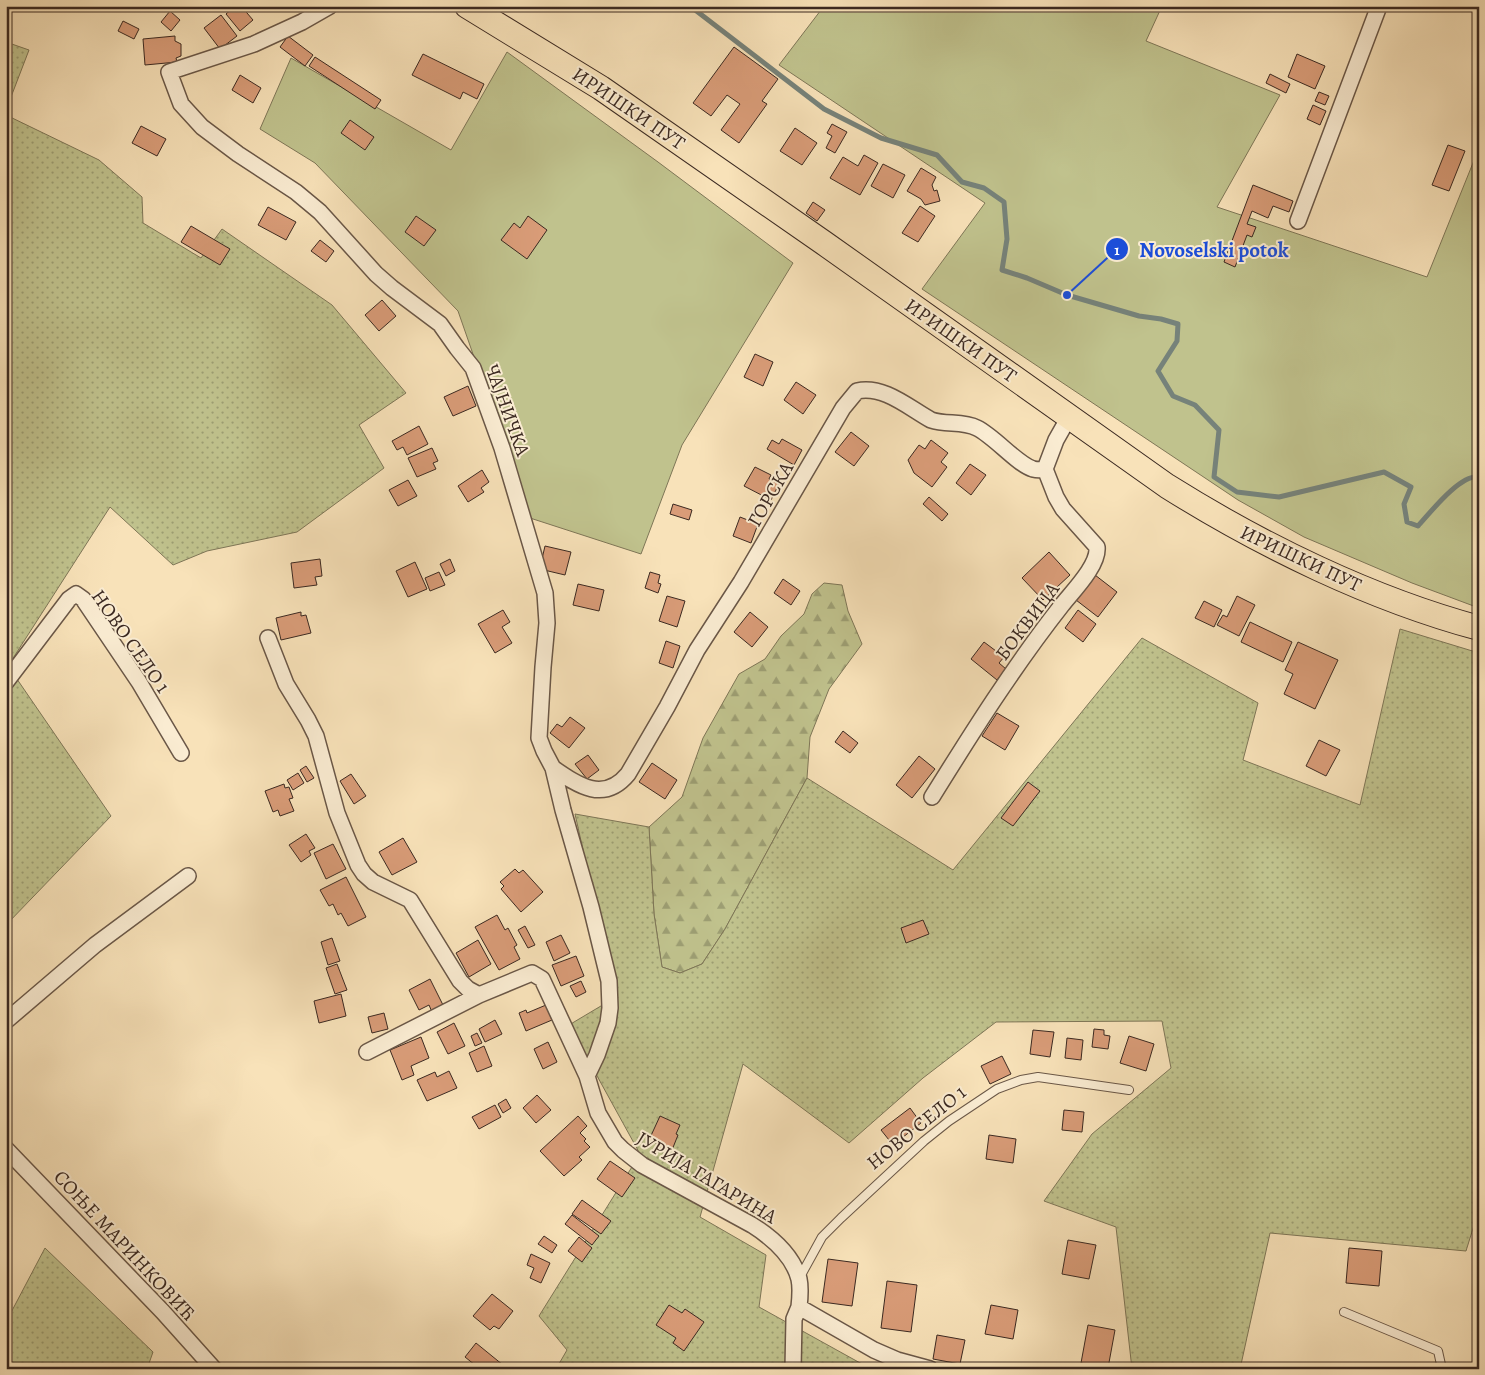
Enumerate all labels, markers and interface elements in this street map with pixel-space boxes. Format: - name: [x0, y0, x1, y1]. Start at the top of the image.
- street label: ИРИШКИ ПУТ: [567, 61, 691, 156]
- callout: Novoselski potok: [1105, 231, 1299, 267]
- text: Novoselski potok: [1139, 236, 1289, 264]
- text: 1: [1114, 240, 1120, 260]
- street label: ИРИШКИ ПУТ: [899, 292, 1022, 389]
- street label: ЧАЈНИЧКА: [478, 361, 537, 460]
- street label: ГОРСКА: [741, 457, 800, 532]
- street label: ИРИШКИ ПУТ: [1236, 519, 1366, 598]
- street label: БОКВИЦА: [989, 576, 1066, 666]
- street label: НОВО СЕЛО 1: [85, 584, 176, 699]
- street label: НОВО СЕЛО 1: [861, 1079, 972, 1176]
- street label: ЈУРИЈА ГАГАРИНА: [631, 1125, 782, 1230]
- street label: СОЊЕ МАРИНКОВИЋ: [48, 1164, 202, 1327]

